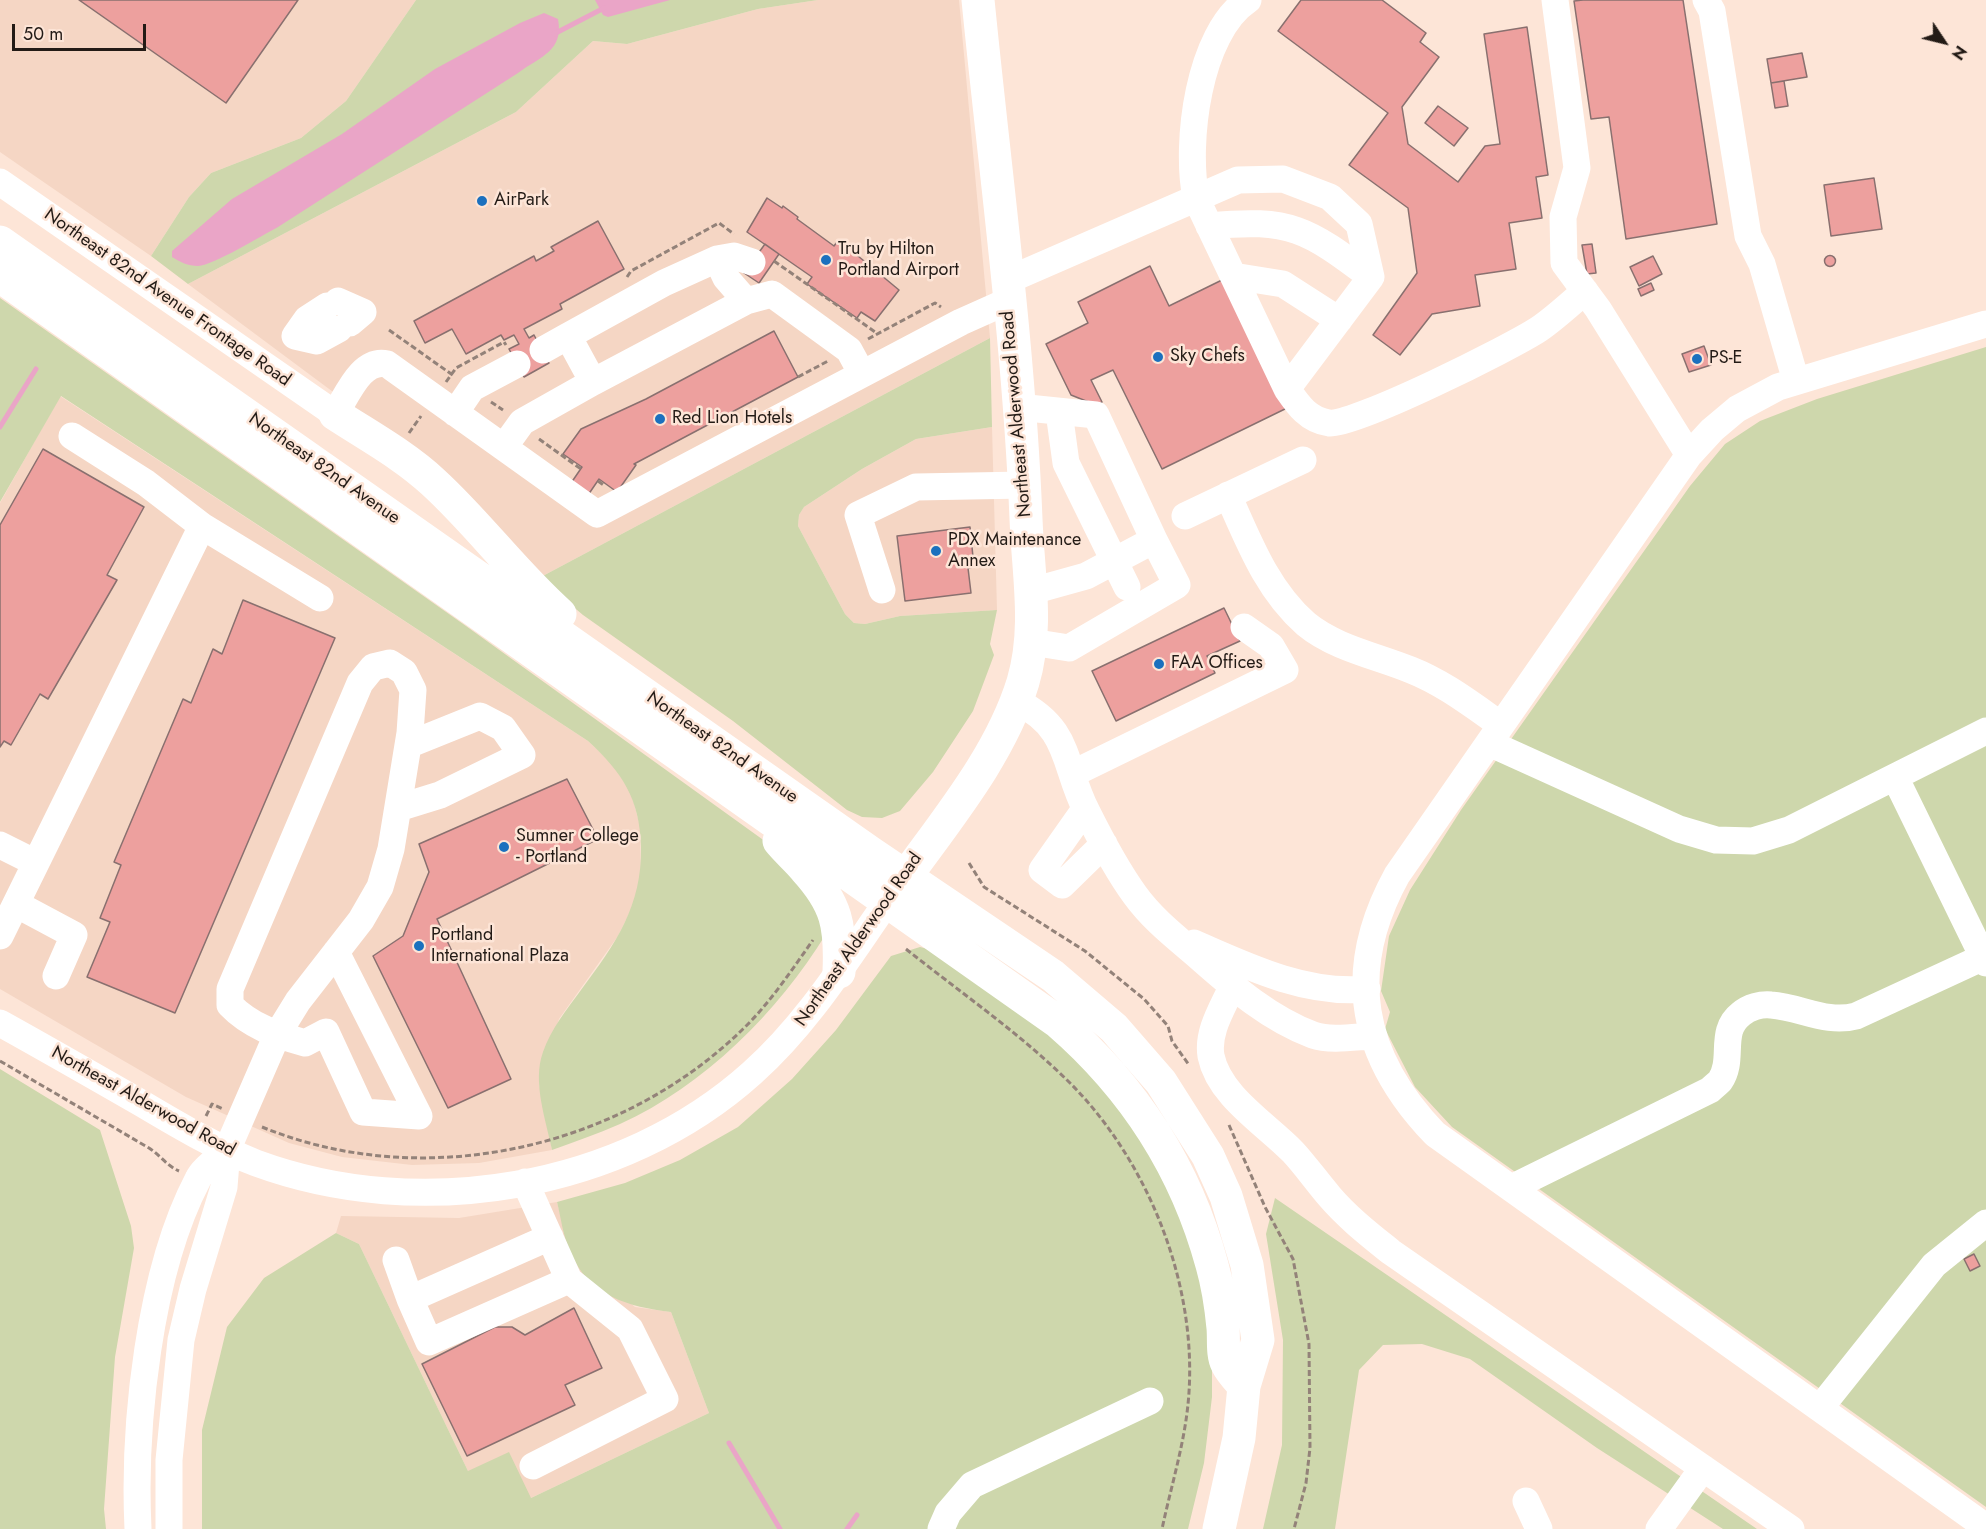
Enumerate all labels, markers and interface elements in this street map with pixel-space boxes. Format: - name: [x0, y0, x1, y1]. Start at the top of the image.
- scale bar: [15, 12, 148, 50]
- north arrow: [1914, 12, 1974, 72]
- text: 50 m: [23, 21, 63, 47]
- text: N: [1946, 41, 1972, 64]
- place label: AirPark: [494, 190, 549, 212]
- marker: AirPark: [475, 194, 489, 208]
- street label: Northeast 82nd Avenue Frontage Road: [40, 204, 294, 392]
- place label: Tru by Hilton Portland Airport: [838, 239, 959, 282]
- marker: Tru by Hilton Portland Airport: [819, 253, 833, 267]
- street label: Northeast Alderwood Road: [997, 310, 1037, 518]
- place label: Sky Chefs: [1170, 346, 1245, 368]
- place label: PS-E: [1709, 348, 1742, 370]
- marker: Sky Chefs: [1151, 350, 1165, 364]
- marker: PS-E: [1690, 352, 1704, 366]
- place label: Red Lion Hotels: [672, 408, 792, 430]
- street label: Northeast 82nd Avenue: [244, 409, 404, 529]
- marker: Red Lion Hotels: [653, 412, 667, 426]
- place label: PDX Maintenance Annex: [948, 530, 1081, 572]
- marker: PDX Maintenance Annex: [929, 544, 943, 558]
- place label: FAA Offices: [1171, 653, 1263, 675]
- marker: FAA Offices: [1152, 657, 1166, 671]
- street label: Northeast 82nd Avenue: [642, 688, 802, 808]
- place label: Sumner College - Portland: [516, 826, 639, 868]
- marker: Sumner College - Portland: [497, 840, 511, 854]
- street label: Northeast Alderwood Road: [791, 849, 927, 1031]
- place label: Portland International Plaza: [431, 925, 569, 968]
- marker: Portland International Plaza: [412, 939, 426, 953]
- street label: Northeast Alderwood Road: [47, 1042, 239, 1162]

